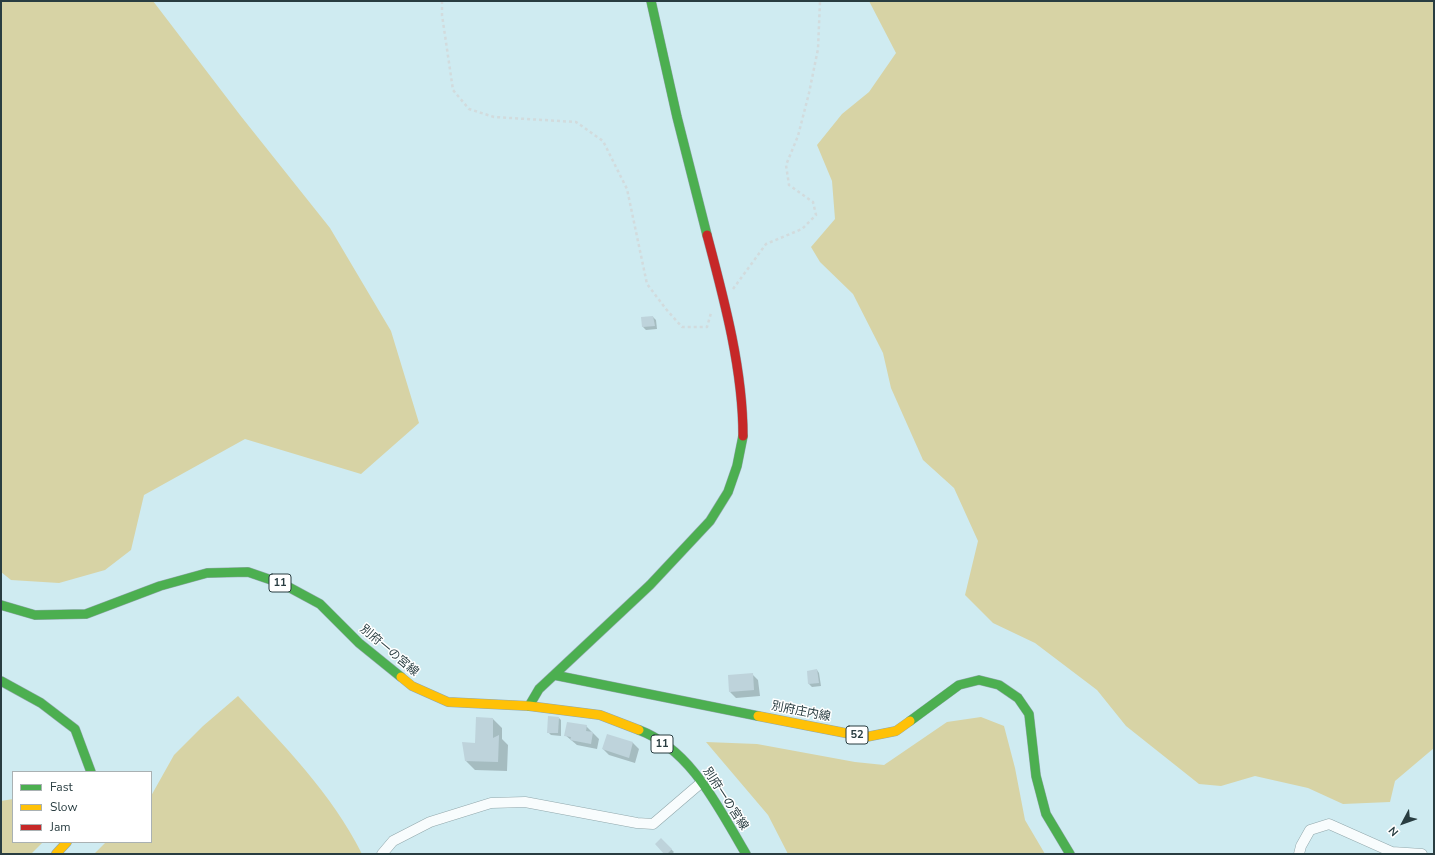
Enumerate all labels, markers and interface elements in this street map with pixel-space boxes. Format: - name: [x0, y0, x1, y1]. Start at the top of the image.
- road number: 11: [269, 574, 291, 592]
- street label: 別府一の宮線: [357, 622, 421, 680]
- street label: 別府庄内線: [770, 699, 832, 725]
- road number: 52: [846, 726, 868, 744]
- road number: 11: [651, 735, 673, 753]
- street label: 別府一の宮線: [699, 765, 751, 833]
- legend: [12, 771, 152, 843]
- text: Fast: [50, 779, 73, 795]
- text: Slow: [50, 799, 78, 815]
- north arrow: [1383, 803, 1423, 843]
- text: Jam: [50, 819, 71, 835]
- text: N: [1385, 823, 1402, 839]

